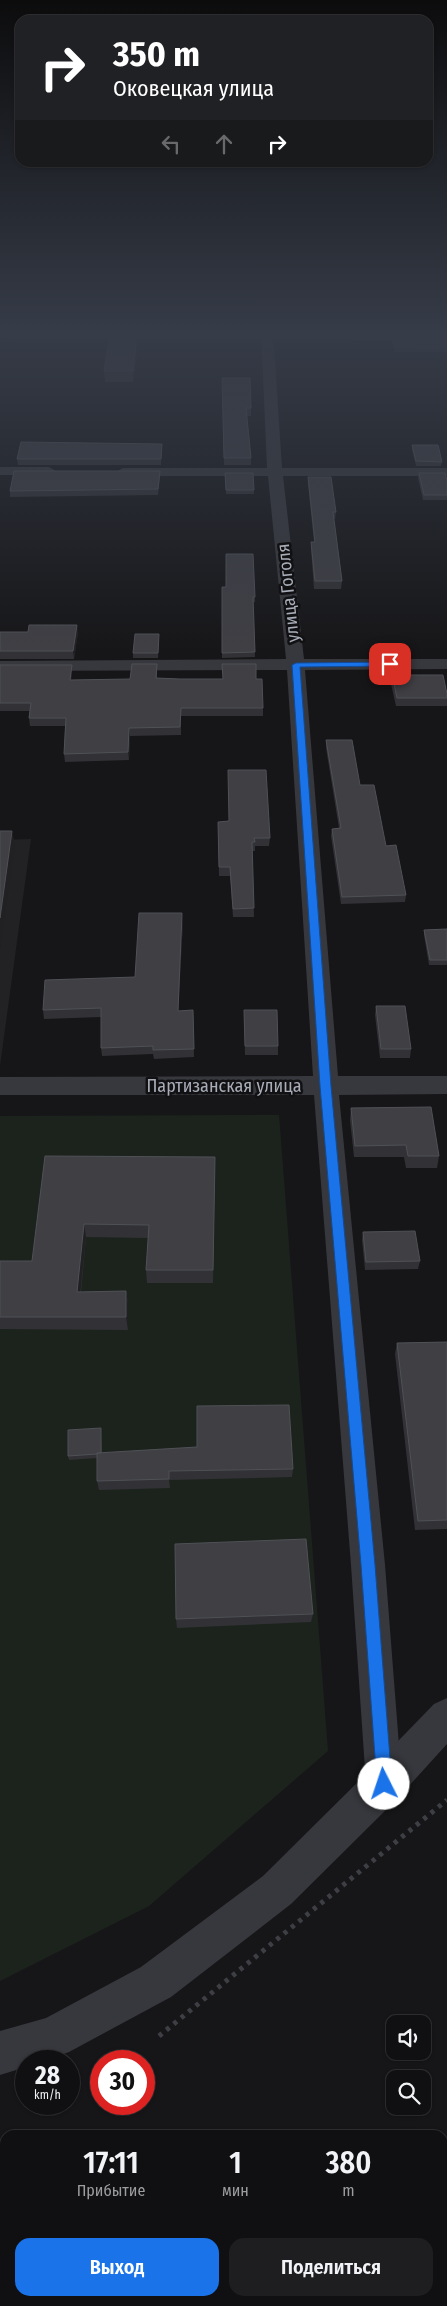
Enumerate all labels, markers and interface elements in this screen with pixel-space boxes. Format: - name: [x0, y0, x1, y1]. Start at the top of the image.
- text: 350 m: [113, 33, 200, 75]
- icon: right: [30, 35, 95, 100]
- text: Оковецкая улица: [113, 75, 274, 102]
- icon: left: [157, 130, 185, 158]
- icon: ahead: [210, 130, 238, 158]
- icon: right: [263, 130, 291, 158]
- street label: улица Гоголя: [272, 542, 304, 644]
- pin: [369, 643, 411, 685]
- icon: arrive: [376, 650, 404, 678]
- street label: Партизанская улица: [147, 1075, 302, 1097]
- position arrow: [357, 1757, 409, 1809]
- map controls: [386, 2015, 431, 2115]
- button: sound: [386, 2015, 431, 2060]
- speed limit sign: 30: [90, 2050, 155, 2115]
- text: 28: [35, 2061, 60, 2091]
- button: search: [386, 2070, 431, 2115]
- text: km/h: [34, 2088, 61, 2102]
- text: 17:11: [83, 2145, 139, 2181]
- text: 1: [229, 2145, 242, 2181]
- text: 380: [325, 2145, 371, 2181]
- text: Прибытие: [77, 2181, 145, 2200]
- text: мин: [222, 2181, 249, 2200]
- text: m: [342, 2181, 355, 2200]
- button: Выход: [15, 2238, 219, 2296]
- button: Поделиться: [229, 2238, 433, 2296]

